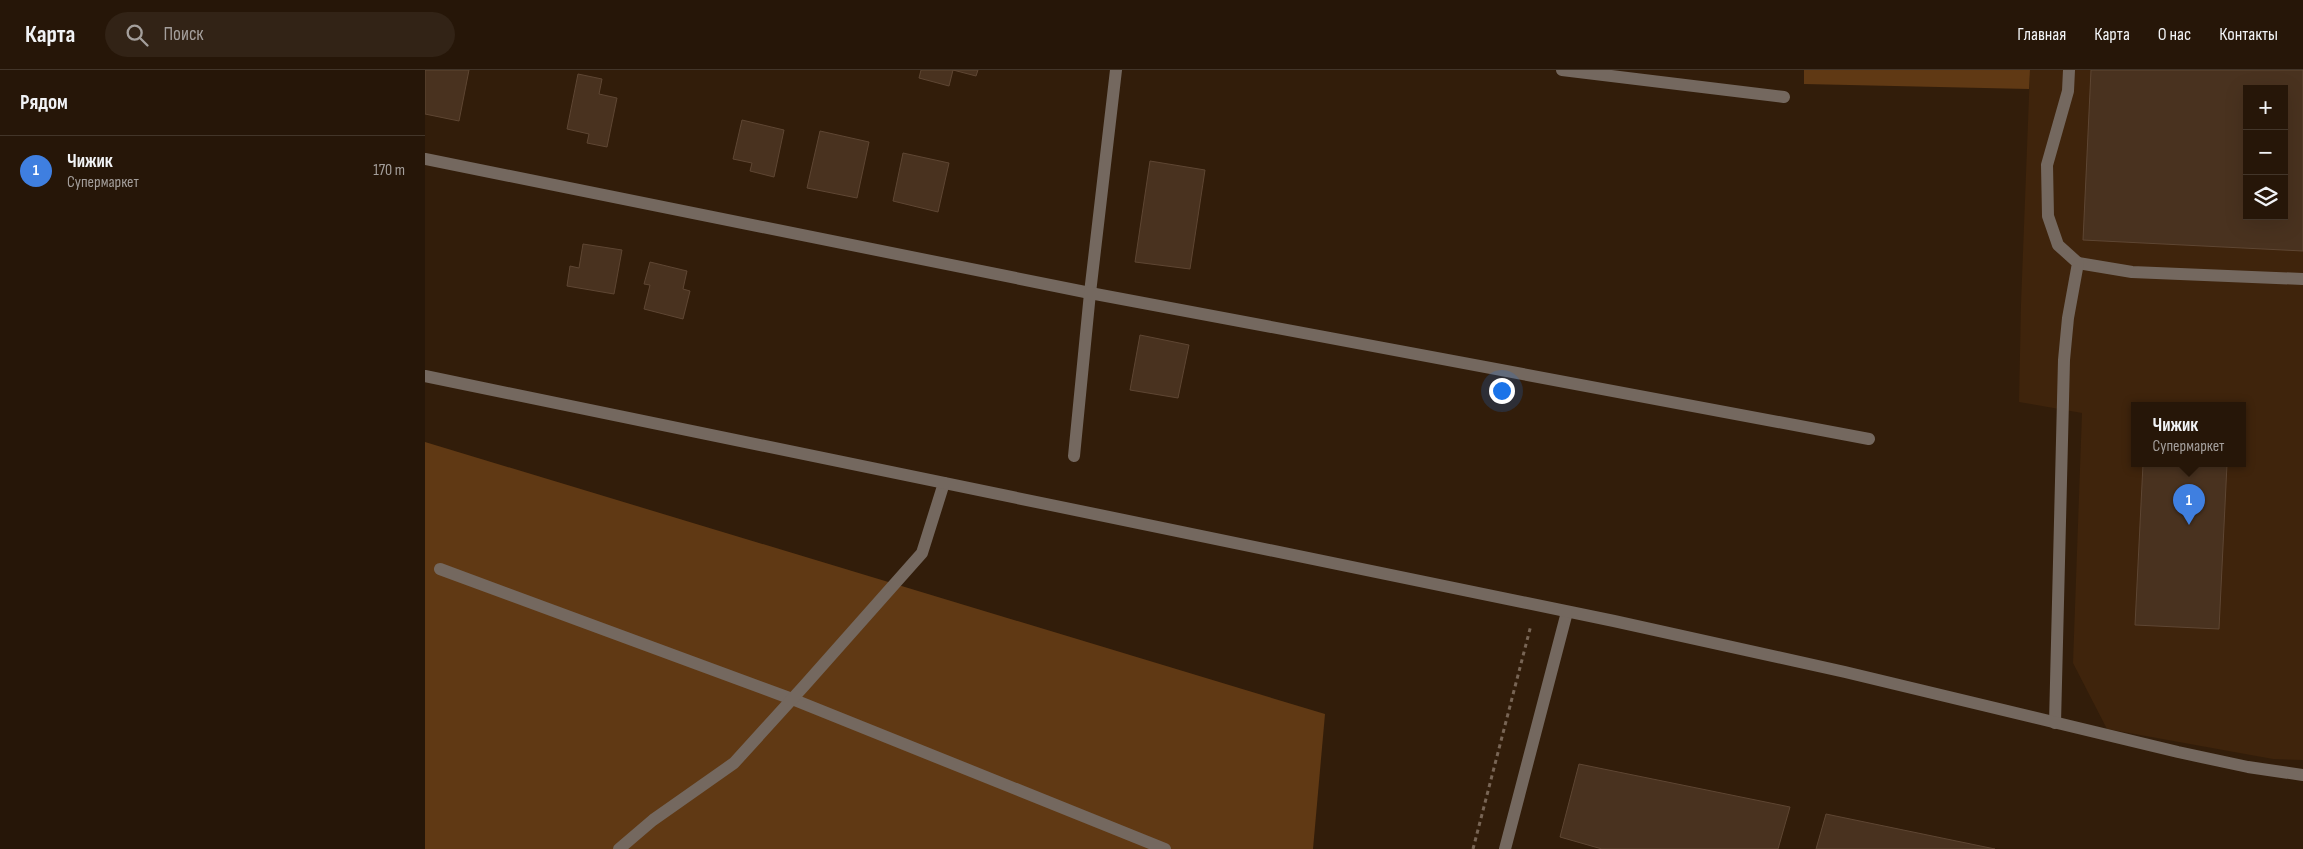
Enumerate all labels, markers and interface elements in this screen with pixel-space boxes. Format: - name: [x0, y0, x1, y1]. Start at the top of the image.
- search box: [105, 12, 455, 57]
- text: Карта: [25, 20, 75, 49]
- icon: search: [123, 21, 151, 49]
- text: Поиск: [163, 23, 204, 46]
- text: Главная: [2017, 24, 2066, 45]
- text: Карта: [2094, 24, 2130, 45]
- text: О нас: [2158, 24, 2191, 45]
- text: Контакты: [2219, 24, 2278, 45]
- map controls: [2243, 85, 2288, 220]
- button: +: [2243, 85, 2288, 130]
- text: Рядом: [20, 90, 68, 115]
- button: −: [2243, 130, 2288, 175]
- text: Чижик: [67, 150, 113, 173]
- text: 1: [33, 161, 39, 180]
- text: 170 m: [373, 161, 405, 180]
- text: Супермаркет: [67, 173, 139, 192]
- button: layers: [2243, 175, 2288, 220]
- your location: [1489, 378, 1515, 404]
- popup: [2131, 402, 2246, 467]
- text: Чижик: [2153, 414, 2198, 437]
- text: Супермаркет: [2153, 437, 2224, 456]
- pin: 1: [2173, 484, 2205, 525]

